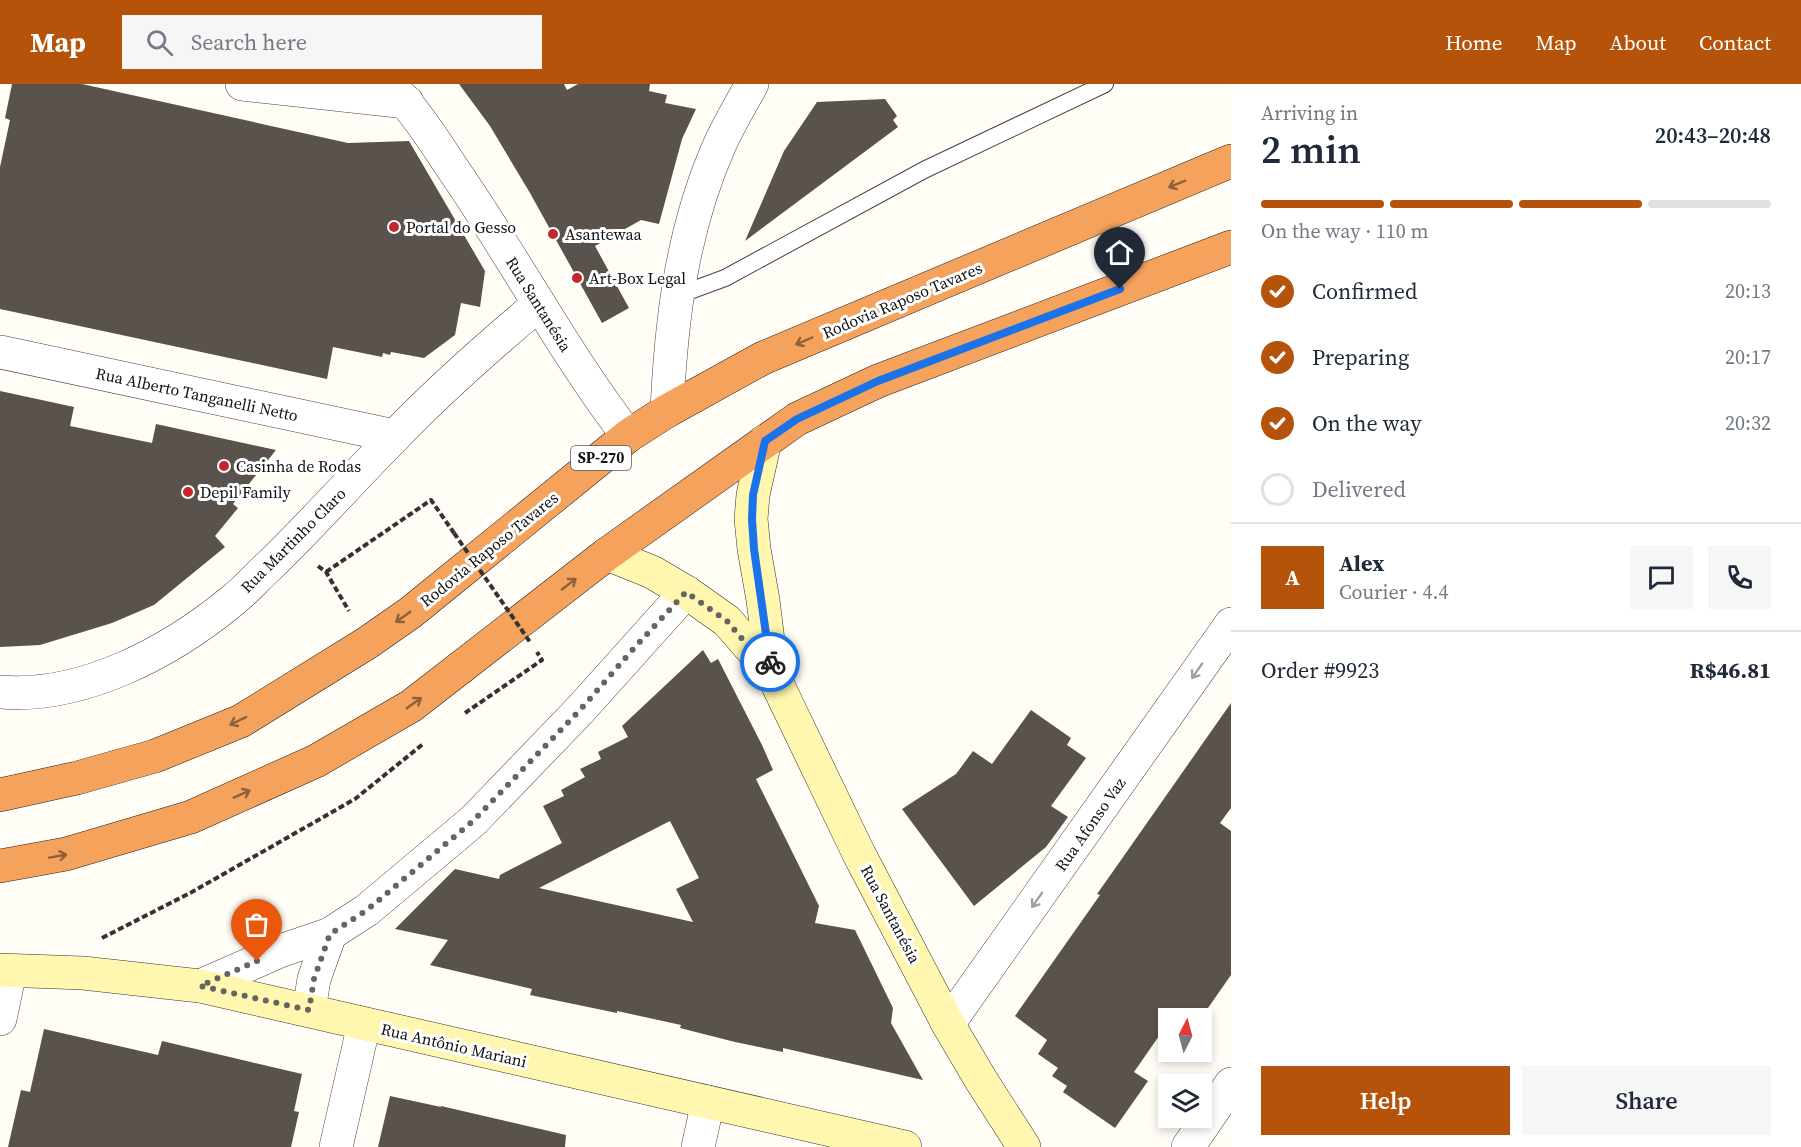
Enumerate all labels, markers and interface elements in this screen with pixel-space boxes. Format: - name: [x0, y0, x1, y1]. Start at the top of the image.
- search box: [122, 15, 542, 69]
- text: Map: [30, 23, 86, 61]
- icon: search: [143, 26, 176, 59]
- text: Search here: [191, 27, 307, 57]
- text: Home: [1445, 28, 1503, 57]
- text: Map: [1536, 28, 1577, 57]
- text: About: [1610, 28, 1666, 57]
- text: Contact: [1699, 28, 1771, 57]
- text: Arriving in: [1261, 99, 1358, 127]
- text: 20:43–20:48: [1655, 120, 1771, 150]
- text: 2 min: [1261, 123, 1361, 176]
- one-way arrow: [1168, 179, 1187, 190]
- place label: Portal do Gesso: [406, 216, 516, 238]
- text: On the way · 110 m: [1261, 217, 1428, 245]
- marker: Portal do Gesso: [387, 220, 401, 234]
- place label: Asantewaa: [565, 223, 643, 245]
- marker: Asantewaa: [546, 227, 560, 241]
- pin: [1094, 227, 1145, 289]
- icon: home: [1103, 236, 1136, 269]
- street label: Rua Santanésia: [501, 252, 577, 356]
- street label: Rodovia Raposo Tavares: [819, 256, 985, 344]
- place label: Art-Box Legal: [589, 267, 686, 289]
- marker: Art-Box Legal: [570, 271, 584, 285]
- icon: check: [1261, 275, 1294, 308]
- text: Confirmed: [1312, 276, 1417, 306]
- text: 20:13: [1725, 277, 1771, 305]
- one-way arrow: [795, 336, 813, 347]
- icon: check: [1261, 341, 1294, 374]
- text: Preparing: [1312, 342, 1409, 372]
- text: 20:17: [1725, 343, 1771, 371]
- street label: Rua Alberto Tanganelli Netto: [94, 362, 300, 426]
- icon: check: [1261, 407, 1294, 440]
- text: On the way: [1312, 408, 1421, 438]
- text: 20:32: [1725, 409, 1771, 437]
- road number: SP-270: [571, 446, 631, 470]
- place label: Casinha de Rodas: [236, 455, 361, 477]
- marker: Casinha de Rodas: [217, 459, 231, 473]
- text: Delivered: [1312, 474, 1406, 504]
- place label: Depil Family: [200, 481, 291, 503]
- street label: Rua Martinho Claro: [235, 482, 351, 598]
- marker: Depil Family: [181, 485, 195, 499]
- street label: Rodovia Raposo Tavares: [415, 486, 563, 612]
- button: chat: [1630, 546, 1693, 609]
- button: phone: [1708, 546, 1771, 609]
- text: Alex: [1339, 548, 1384, 578]
- text: A: [1285, 562, 1300, 592]
- one-way arrow: [560, 578, 576, 591]
- text: Courier · 4.4: [1339, 578, 1448, 606]
- one-way arrow: [395, 611, 412, 623]
- courier: [740, 632, 800, 692]
- icon: bike: [754, 646, 787, 679]
- text: Order #9923: [1261, 655, 1379, 685]
- text: R$46.81: [1690, 655, 1771, 685]
- one-way arrow: [1191, 663, 1203, 679]
- one-way arrow: [406, 697, 422, 709]
- one-way arrow: [230, 716, 248, 728]
- street label: Rua Afonso Vaz: [1049, 773, 1131, 875]
- one-way arrow: [233, 788, 251, 799]
- one-way arrow: [47, 850, 67, 861]
- street label: Rua Santanésia: [856, 861, 927, 968]
- one-way arrow: [1031, 891, 1043, 907]
- pin: [231, 899, 282, 961]
- icon: bag: [240, 908, 273, 941]
- north arrow: [1158, 1008, 1212, 1062]
- map controls: [1158, 1008, 1212, 1128]
- street label: Rua Antônio Mariani: [379, 1018, 529, 1073]
- button: Help: [1261, 1066, 1510, 1135]
- button: Share: [1522, 1066, 1771, 1135]
- button: layers: [1158, 1074, 1212, 1128]

